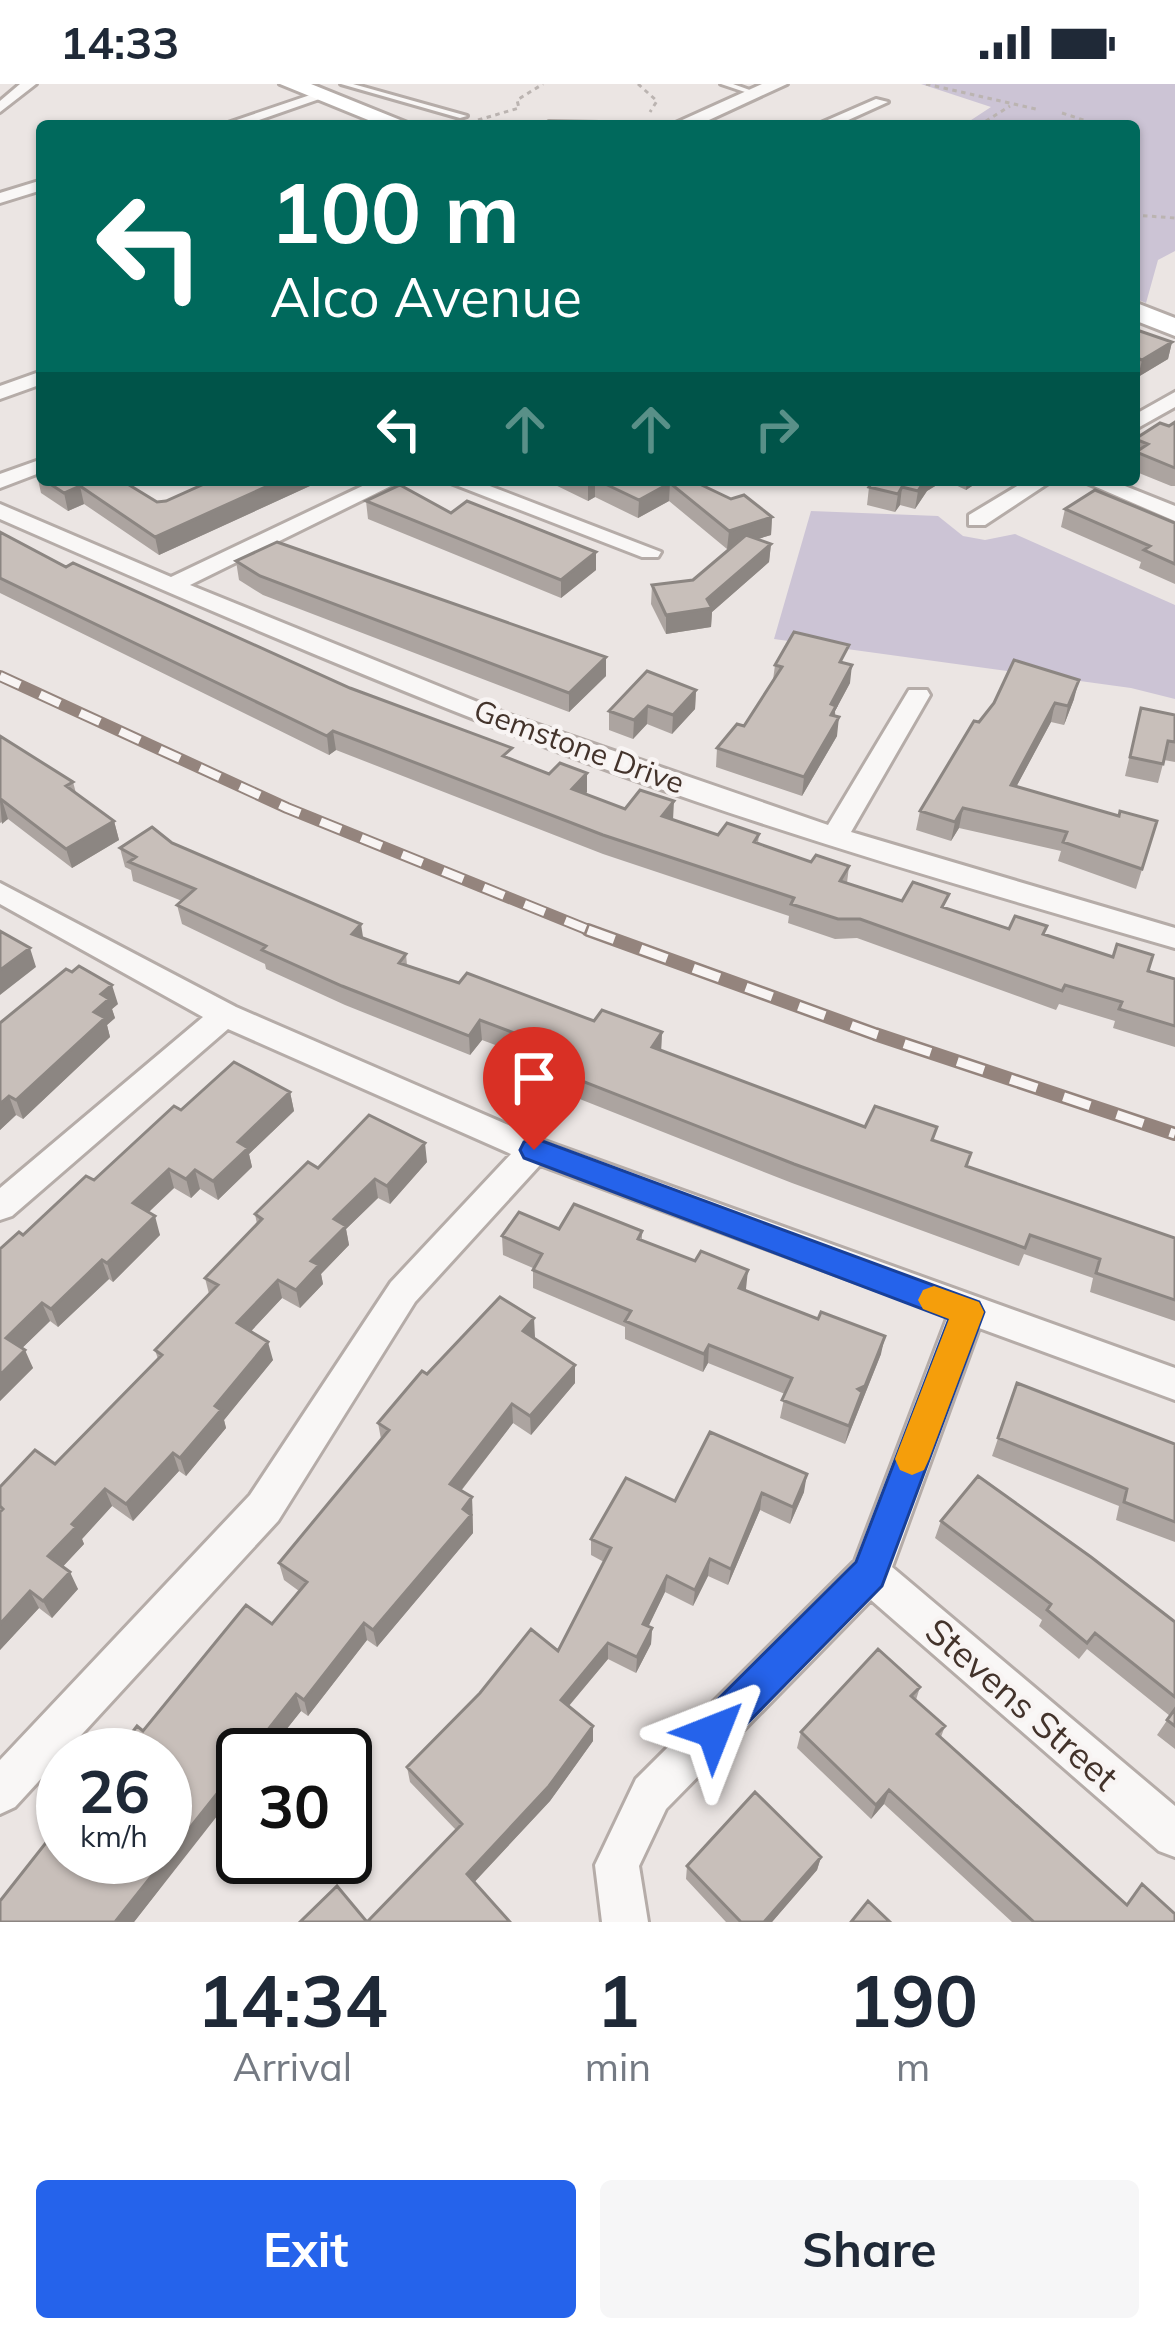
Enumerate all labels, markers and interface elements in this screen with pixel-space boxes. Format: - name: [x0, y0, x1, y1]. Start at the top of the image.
- text: 14:33: [60, 14, 179, 70]
- text: 100 m: [270, 159, 520, 264]
- icon: left: [72, 168, 228, 324]
- text: Alco Avenue: [270, 263, 582, 331]
- icon: left: [366, 396, 432, 462]
- icon: ahead: [492, 396, 558, 462]
- icon: ahead: [618, 396, 684, 462]
- icon: right: [744, 396, 810, 462]
- street label: Gemstone Drive: [469, 690, 690, 802]
- pin: [483, 1027, 585, 1150]
- icon: arrive: [501, 1045, 567, 1111]
- street label: Stevens Street: [917, 1608, 1128, 1799]
- position arrow: [651, 1668, 777, 1794]
- speed limit sign: 30: [216, 1728, 372, 1884]
- text: 26: [78, 1753, 150, 1828]
- text: km/h: [80, 1817, 148, 1855]
- text: 14:34: [197, 1955, 388, 2045]
- text: 1: [596, 1955, 640, 2045]
- text: 190: [848, 1955, 978, 2045]
- text: Arrival: [233, 2042, 352, 2091]
- text: min: [585, 2042, 651, 2091]
- text: m: [896, 2042, 930, 2091]
- button: Exit: [36, 2180, 576, 2318]
- button: Share: [600, 2180, 1139, 2318]

